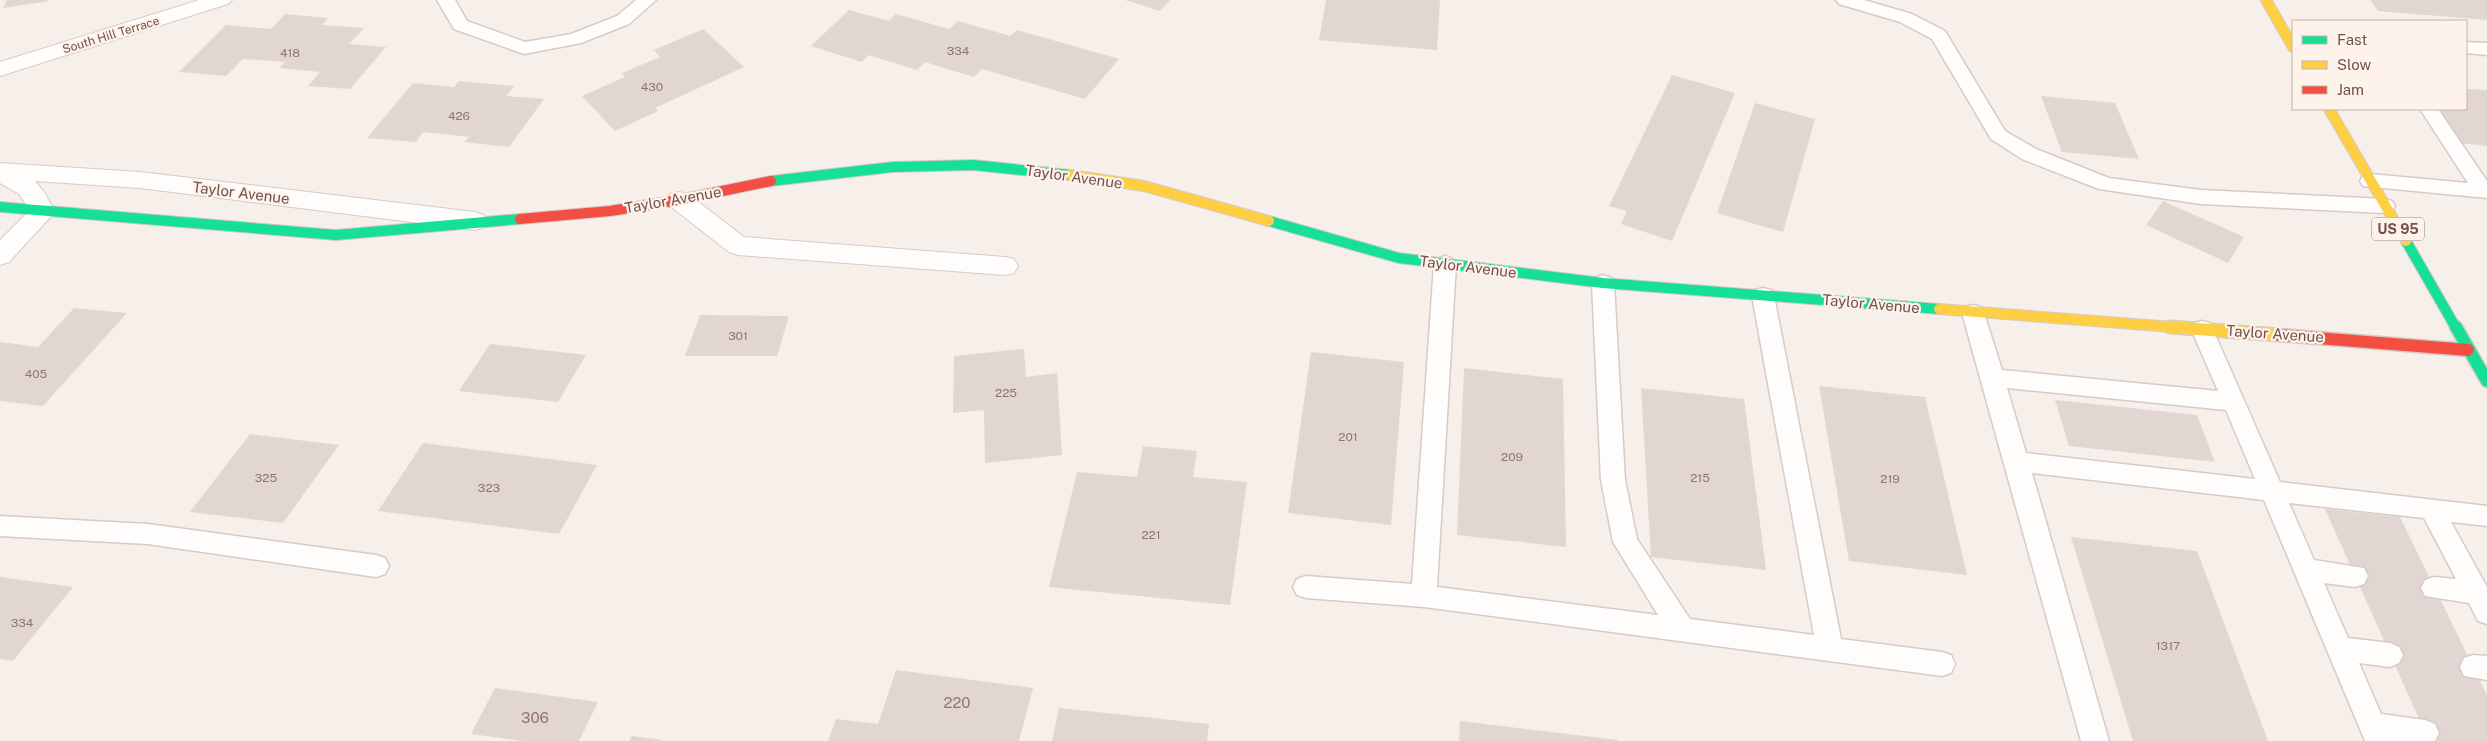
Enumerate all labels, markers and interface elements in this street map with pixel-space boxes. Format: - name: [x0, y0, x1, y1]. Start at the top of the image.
- street label: South Hill Terrace: [61, 14, 161, 56]
- legend: [2292, 20, 2467, 110]
- text: Fast: [2337, 31, 2367, 48]
- house number: 334: [947, 44, 970, 58]
- house number: 418: [280, 46, 300, 60]
- text: Slow: [2337, 56, 2372, 73]
- house number: 430: [641, 80, 663, 94]
- text: Jam: [2337, 81, 2364, 98]
- house number: 426: [448, 109, 470, 123]
- street label: Taylor Avenue: [1024, 161, 1124, 192]
- street label: Taylor Avenue: [192, 178, 291, 207]
- street label: Taylor Avenue: [623, 183, 723, 216]
- road number: US 95: [2372, 218, 2424, 240]
- street label: Taylor Avenue: [1419, 252, 1518, 281]
- street label: Taylor Avenue: [1822, 291, 1920, 316]
- street label: Taylor Avenue: [2226, 322, 2324, 345]
- house number: 301: [728, 329, 748, 343]
- house number: 405: [25, 367, 48, 381]
- house number: 225: [995, 386, 1017, 400]
- house number: 201: [1338, 430, 1358, 444]
- house number: 209: [1501, 450, 1523, 464]
- house number: 325: [255, 471, 278, 485]
- house number: 215: [1690, 471, 1710, 485]
- house number: 219: [1880, 472, 1900, 486]
- house number: 323: [478, 481, 500, 495]
- house number: 221: [1141, 528, 1161, 542]
- house number: 334: [11, 616, 34, 630]
- house number: 1317: [2156, 639, 2180, 653]
- house number: 220: [943, 694, 971, 711]
- house number: 306: [521, 709, 549, 726]

